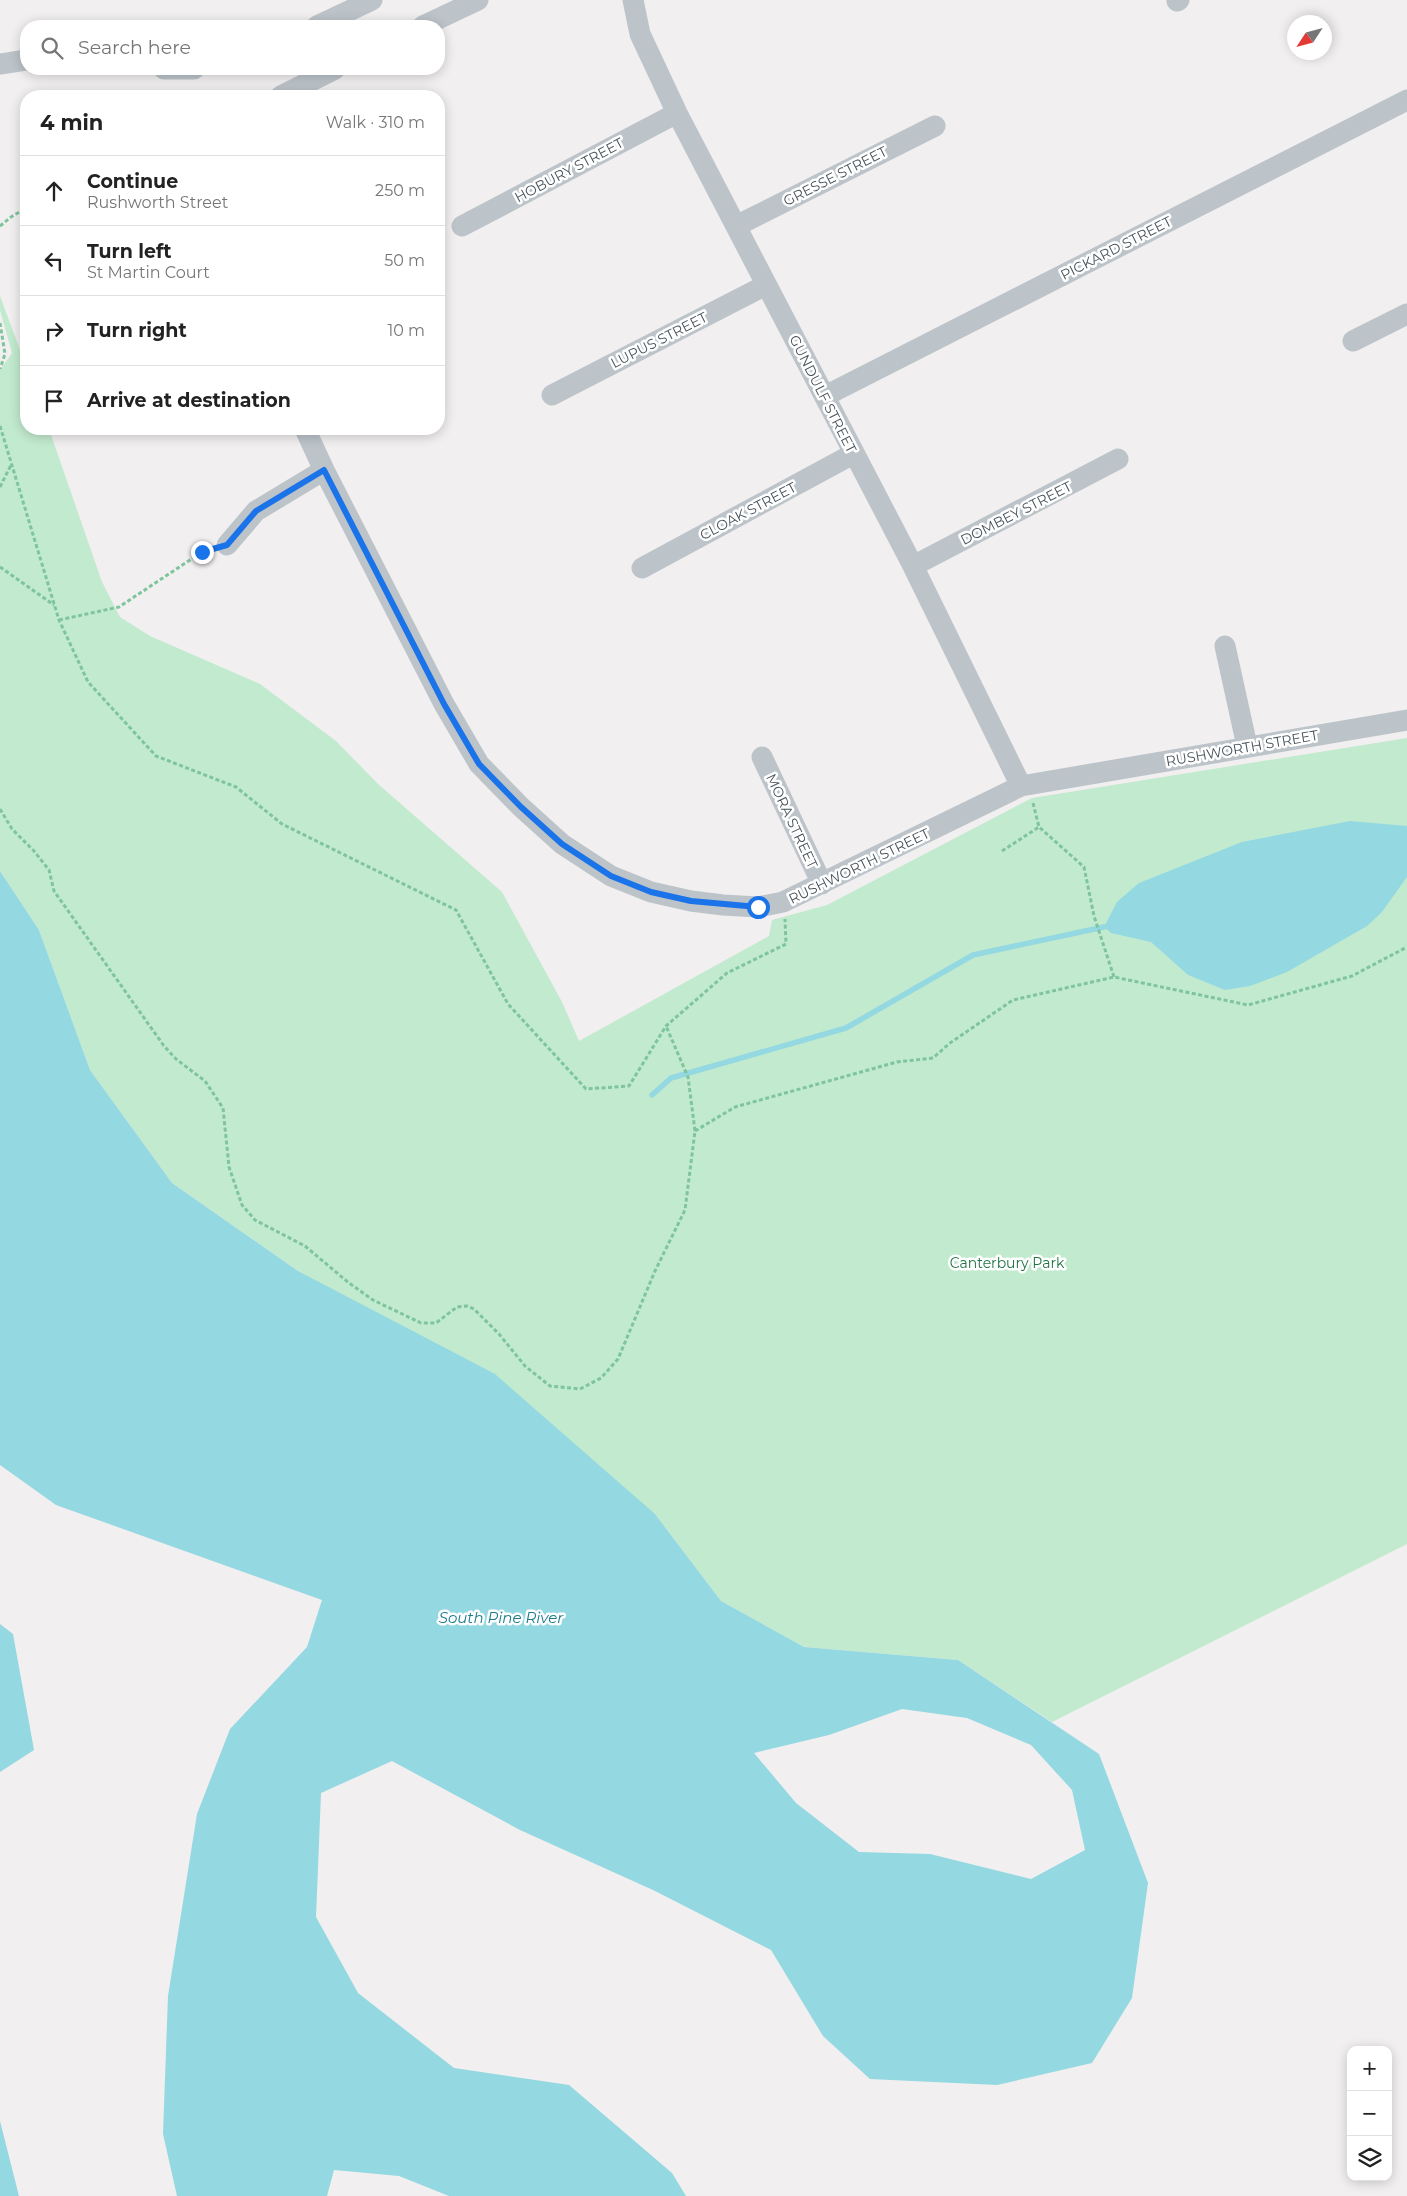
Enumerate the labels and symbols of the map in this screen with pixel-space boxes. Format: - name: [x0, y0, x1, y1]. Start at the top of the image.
- north arrow: [1287, 15, 1332, 60]
- street label: HOBURY STREET: [511, 134, 627, 206]
- street label: GRESSE STREET: [780, 142, 890, 210]
- street label: PICKARD STREET: [1057, 212, 1175, 284]
- street label: LUPUS STREET: [608, 308, 710, 372]
- street label: GUNDULF STREET: [785, 332, 861, 456]
- street label: DOMBEY STREET: [957, 477, 1075, 549]
- street label: CLOAK STREET: [697, 478, 799, 544]
- route end: [191, 541, 214, 564]
- street label: RUSHWORTH STREET: [1164, 726, 1320, 770]
- street label: MORA STREET: [762, 771, 822, 871]
- street label: RUSHWORTH STREET: [786, 824, 932, 908]
- route start: [747, 896, 770, 919]
- park label: Canterbury Park: [950, 1254, 1065, 1272]
- water label: South Pine River: [439, 1608, 564, 1627]

